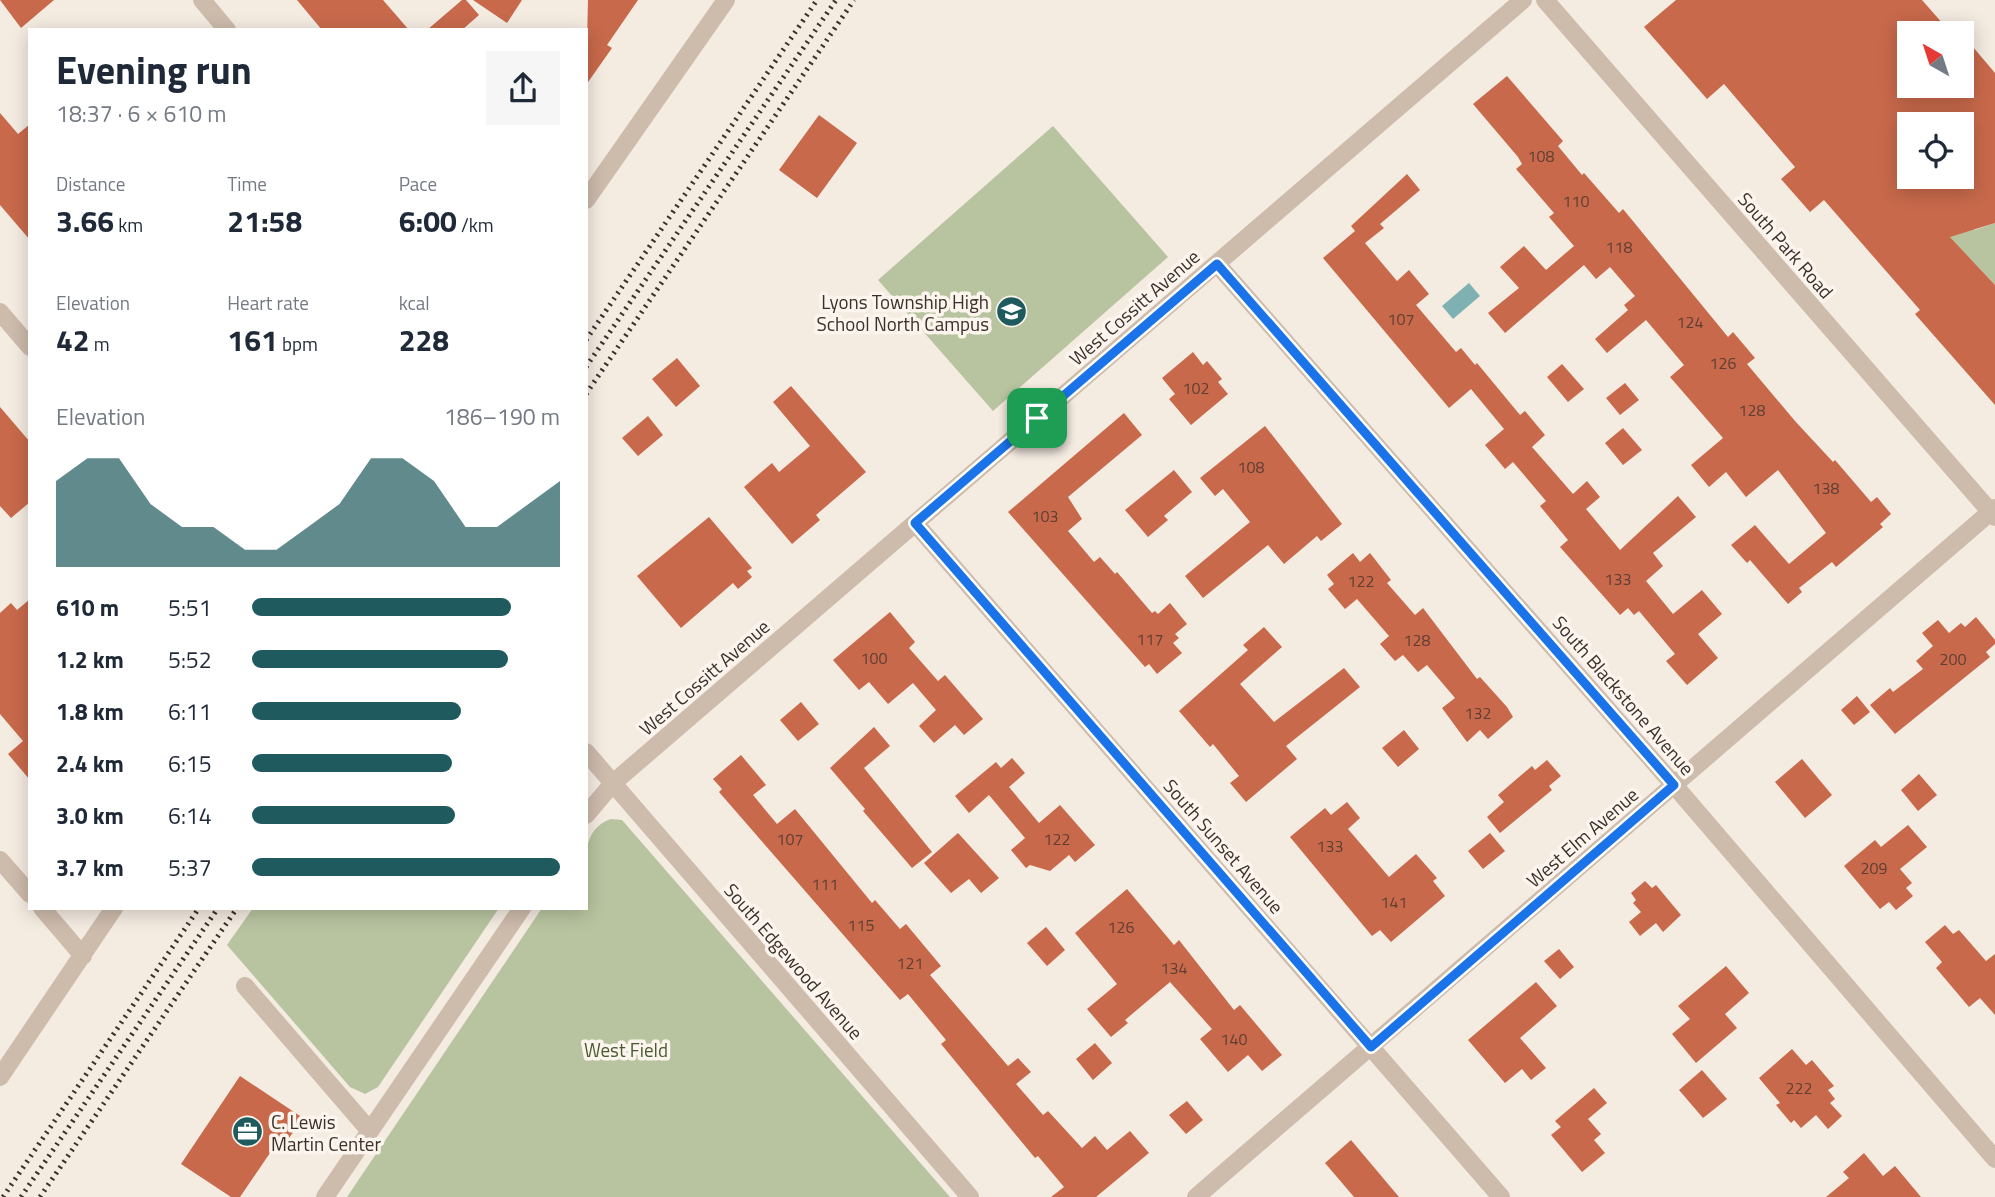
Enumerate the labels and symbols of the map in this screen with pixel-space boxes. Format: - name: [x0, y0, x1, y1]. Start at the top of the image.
- north arrow: [1897, 21, 1974, 98]
- house number: 108: [1528, 144, 1554, 168]
- street label: South Park Road: [1731, 185, 1841, 305]
- house number: 110: [1563, 189, 1589, 213]
- house number: 118: [1606, 235, 1632, 259]
- street label: West Cossitt Avenue: [1062, 242, 1206, 372]
- place label: Lyons Township High School North Campus: [816, 287, 989, 338]
- school or university icon: Lyons Township High School North Campus: [995, 295, 1029, 329]
- house number: 107: [1388, 307, 1414, 331]
- house number: 124: [1677, 310, 1703, 334]
- house number: 126: [1710, 351, 1736, 375]
- house number: 102: [1183, 376, 1209, 400]
- pin: [1007, 388, 1067, 448]
- house number: 128: [1739, 398, 1765, 422]
- house number: 108: [1238, 455, 1264, 479]
- house number: 138: [1813, 476, 1839, 500]
- house number: 103: [1032, 504, 1058, 528]
- house number: 133: [1605, 567, 1631, 591]
- house number: 122: [1348, 569, 1374, 593]
- street label: South Blackstone Avenue: [1546, 609, 1702, 781]
- street label: West Cossitt Avenue: [632, 612, 776, 742]
- house number: 117: [1137, 627, 1163, 651]
- house number: 128: [1404, 628, 1430, 652]
- house number: 100: [861, 646, 887, 670]
- house number: 200: [1940, 647, 1966, 671]
- house number: 132: [1465, 701, 1491, 725]
- street label: South Sunset Avenue: [1157, 772, 1291, 920]
- street label: West Elm Avenue: [1520, 780, 1644, 894]
- house number: 107: [777, 827, 803, 851]
- house number: 122: [1044, 827, 1070, 851]
- house number: 133: [1317, 834, 1343, 858]
- house number: 209: [1861, 856, 1887, 880]
- house number: 111: [812, 872, 838, 896]
- street label: South Edgewood Avenue: [718, 876, 870, 1046]
- house number: 141: [1381, 890, 1407, 914]
- house number: 115: [848, 913, 874, 937]
- house number: 126: [1108, 915, 1134, 939]
- house number: 121: [897, 951, 923, 975]
- house number: 134: [1161, 956, 1187, 980]
- house number: 140: [1221, 1027, 1247, 1051]
- park label: West Field: [584, 1035, 668, 1064]
- house number: 222: [1786, 1076, 1812, 1100]
- place label: C. Lewis Martin Center: [271, 1107, 381, 1158]
- office icon: C. Lewis Martin Center: [231, 1115, 265, 1149]

